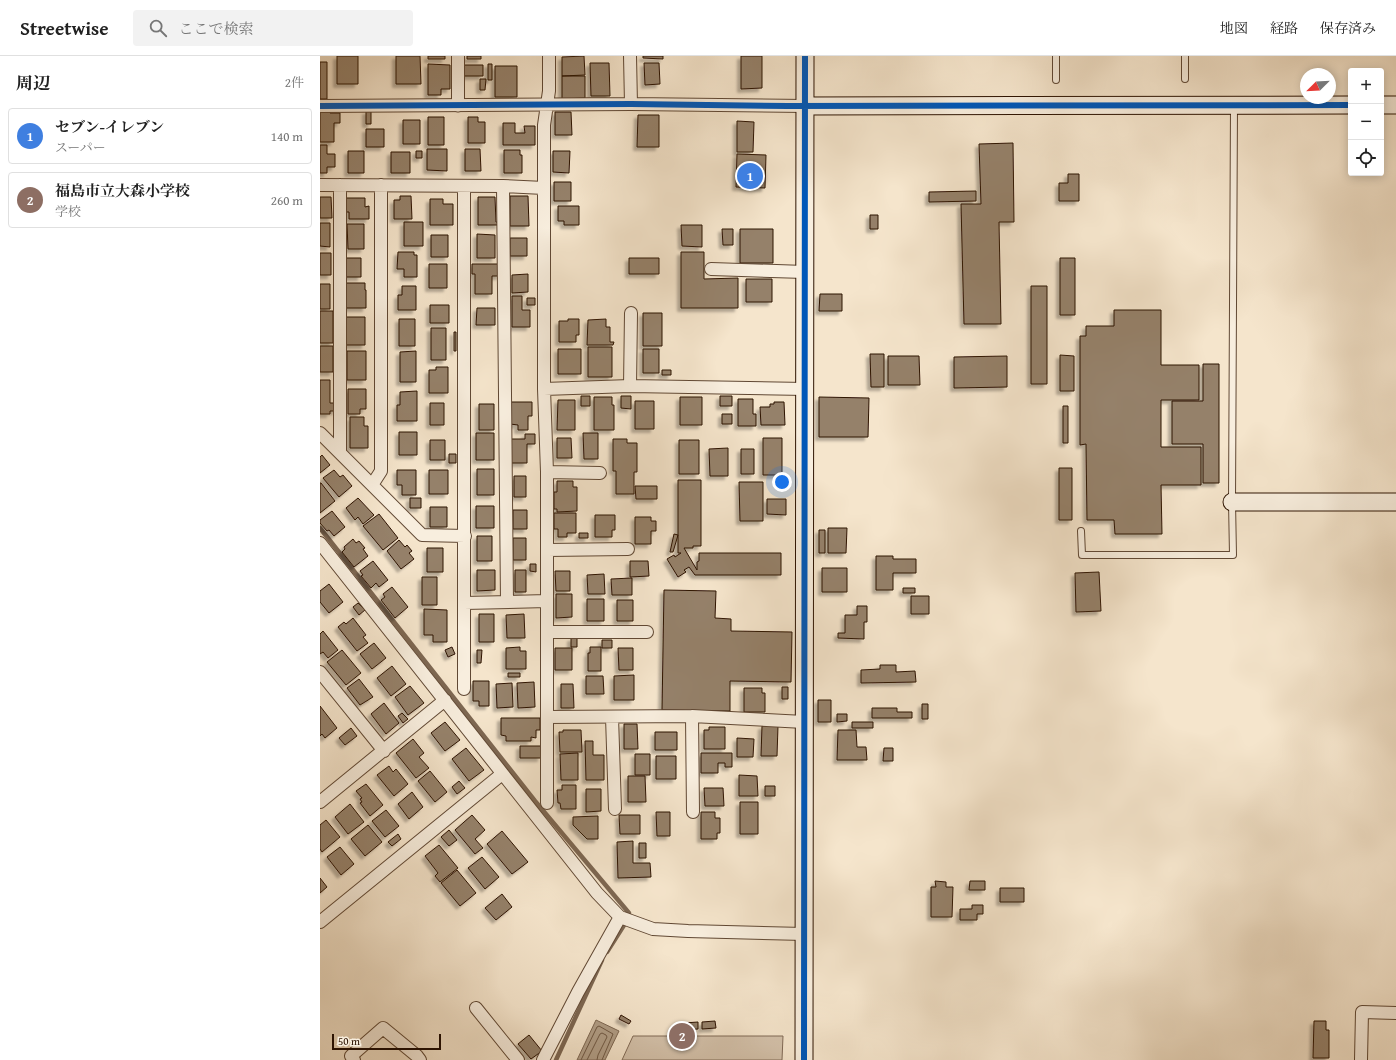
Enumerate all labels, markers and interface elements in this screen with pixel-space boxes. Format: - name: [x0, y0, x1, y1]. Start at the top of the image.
- search box: [133, 10, 413, 46]
- text: Streetwise: [20, 14, 109, 42]
- icon: search: [147, 17, 169, 39]
- text: ここで検索: [179, 18, 254, 39]
- text: 地図: [1220, 18, 1248, 38]
- text: 経路: [1270, 18, 1298, 38]
- text: 保存済み: [1320, 18, 1376, 38]
- north arrow: [1300, 68, 1336, 104]
- map controls: [1348, 68, 1384, 176]
- button: +: [1348, 68, 1384, 104]
- text: 周辺: [16, 70, 50, 95]
- text: 2件: [285, 73, 304, 92]
- button: −: [1348, 104, 1384, 140]
- text: セブン-イレブン: [55, 116, 164, 137]
- text: 1: [27, 127, 33, 146]
- text: 140 m: [271, 127, 303, 146]
- text: スーパー: [55, 138, 106, 157]
- button: locate: [1348, 140, 1384, 176]
- pin: 1: [737, 161, 763, 191]
- text: 福島市立大森小学校: [55, 180, 190, 201]
- text: 2: [27, 191, 33, 210]
- text: 260 m: [271, 191, 303, 210]
- text: 学校: [55, 202, 81, 221]
- your location: [772, 472, 792, 492]
- pin: 2: [669, 1021, 695, 1051]
- scale bar: [332, 1032, 441, 1051]
- text: 50 m: [338, 1033, 360, 1049]

